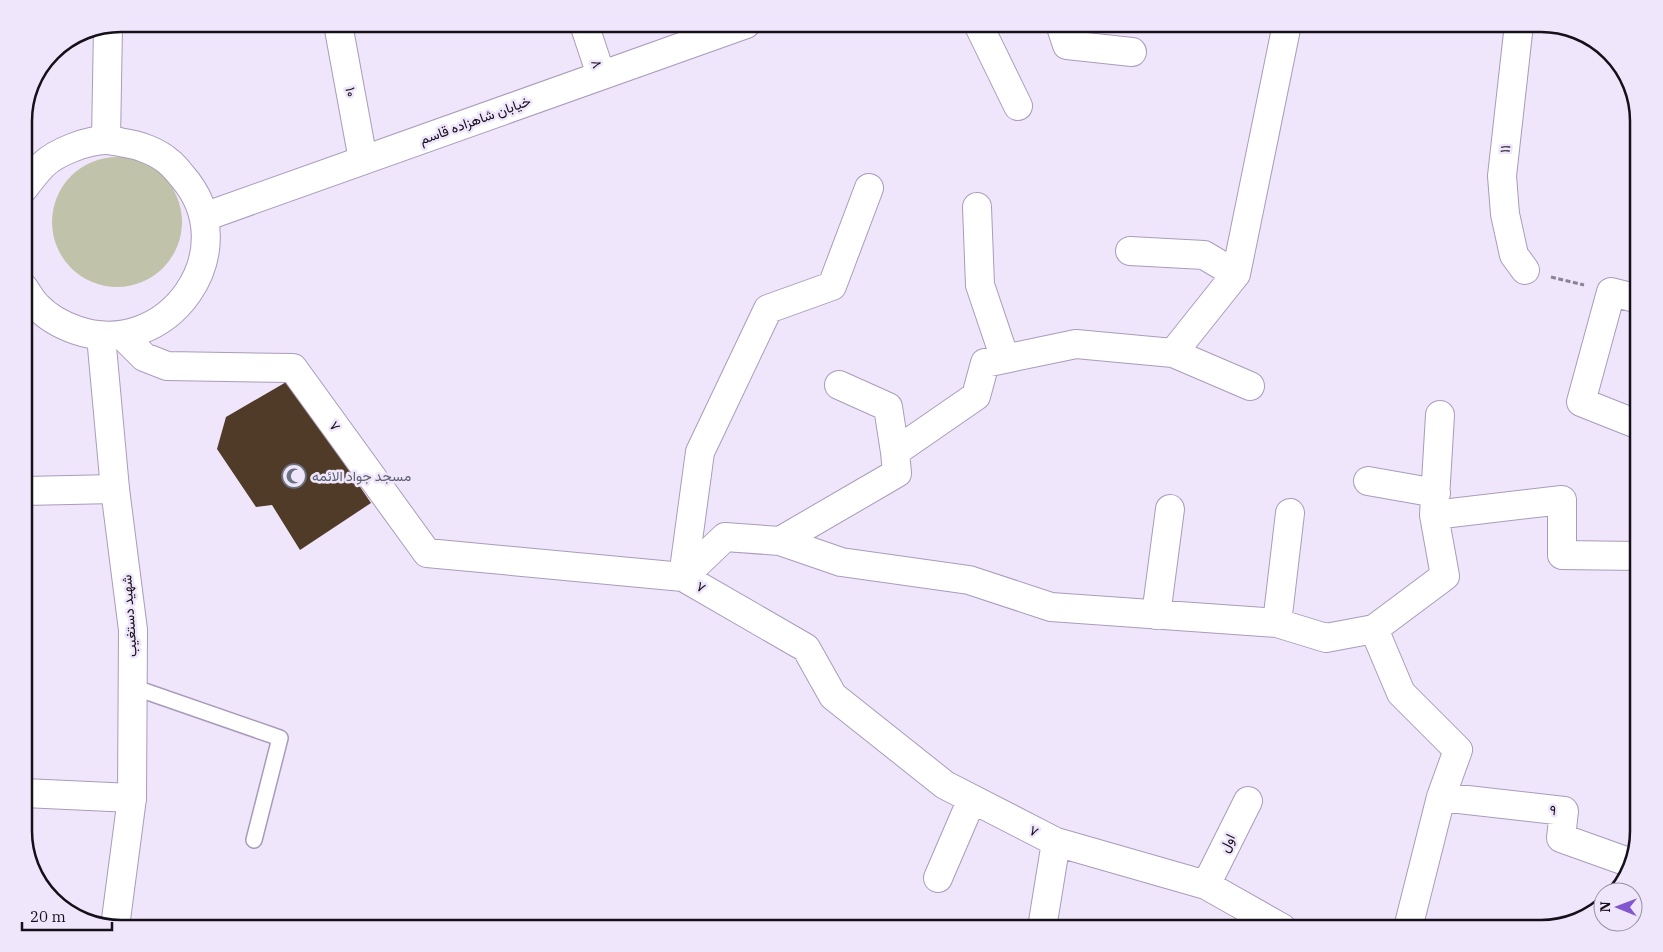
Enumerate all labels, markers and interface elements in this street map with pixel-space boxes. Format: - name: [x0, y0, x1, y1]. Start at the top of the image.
- street label: ۸: [587, 57, 607, 71]
- street label: ۱۰: [341, 86, 361, 98]
- street label: خیابان شاهزاده قاسم: [417, 91, 533, 149]
- street label: ۱۱: [1496, 144, 1514, 154]
- street label: ۷: [325, 417, 345, 435]
- mosque icon: مسجد جواد الائمه: [281, 463, 307, 489]
- place label: مسجد جواد الائمه: [312, 467, 411, 485]
- street label: شهید دستغیب: [117, 574, 141, 658]
- street label: ۷: [693, 577, 709, 597]
- street label: ۹: [1549, 801, 1557, 819]
- street label: ۷: [1026, 821, 1042, 841]
- street label: اول: [1215, 831, 1240, 856]
- north arrow: [1593, 882, 1643, 932]
- scale bar: [22, 900, 112, 932]
- text: N: [1596, 901, 1614, 912]
- text: 20 m: [30, 907, 66, 926]

